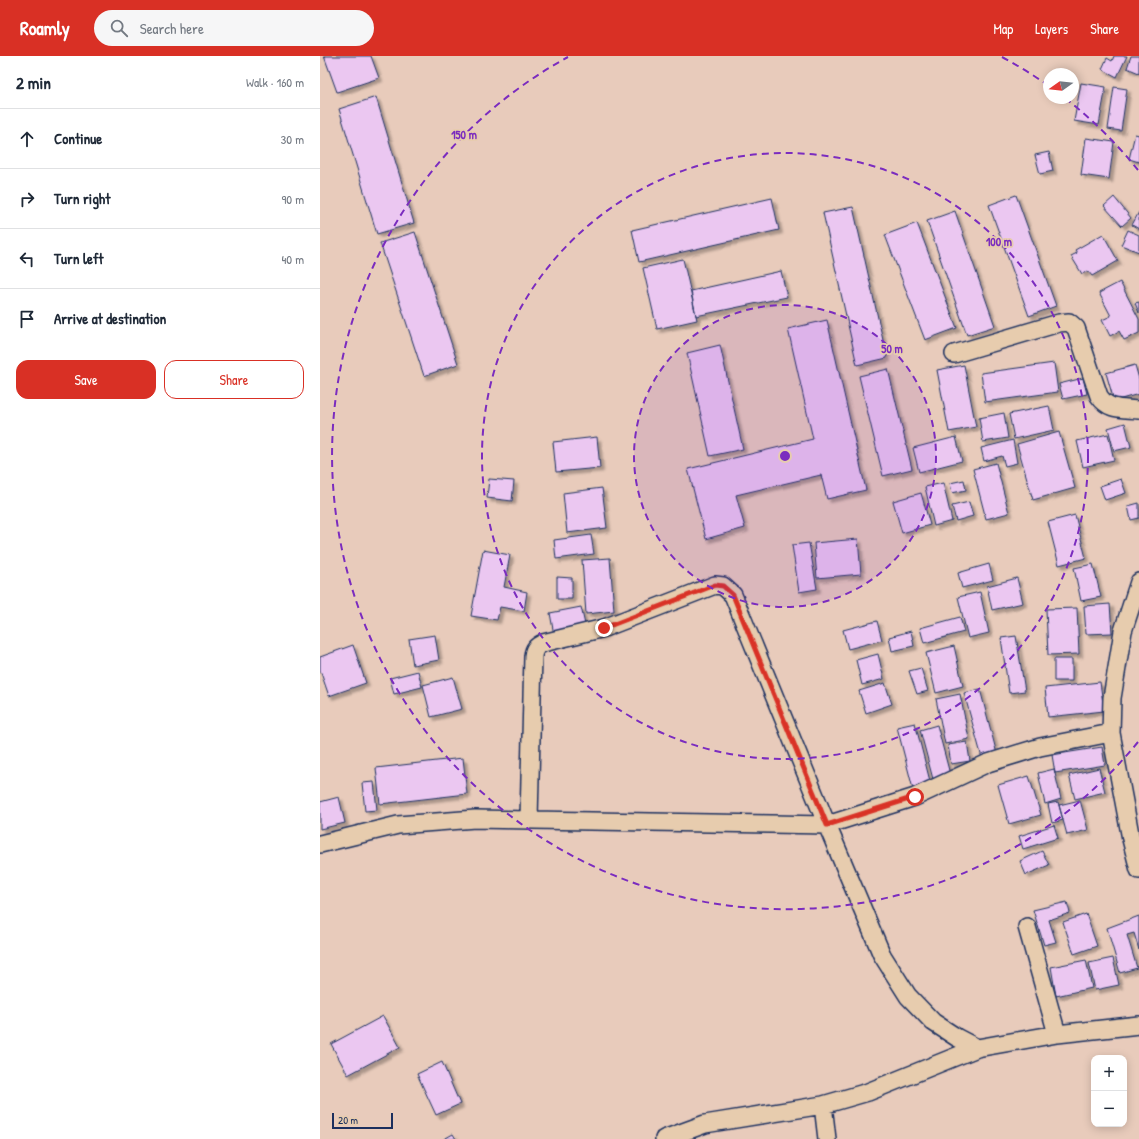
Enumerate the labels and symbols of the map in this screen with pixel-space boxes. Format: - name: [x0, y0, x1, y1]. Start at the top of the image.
- north arrow: [1043, 68, 1079, 104]
- text: 150 m: [451, 126, 477, 143]
- text: 100 m: [986, 233, 1012, 250]
- text: 50 m: [881, 340, 903, 357]
- centre of rings: [778, 449, 792, 463]
- route end: [595, 619, 613, 637]
- route start: [906, 788, 924, 806]
- scale bar: [332, 1111, 393, 1130]

